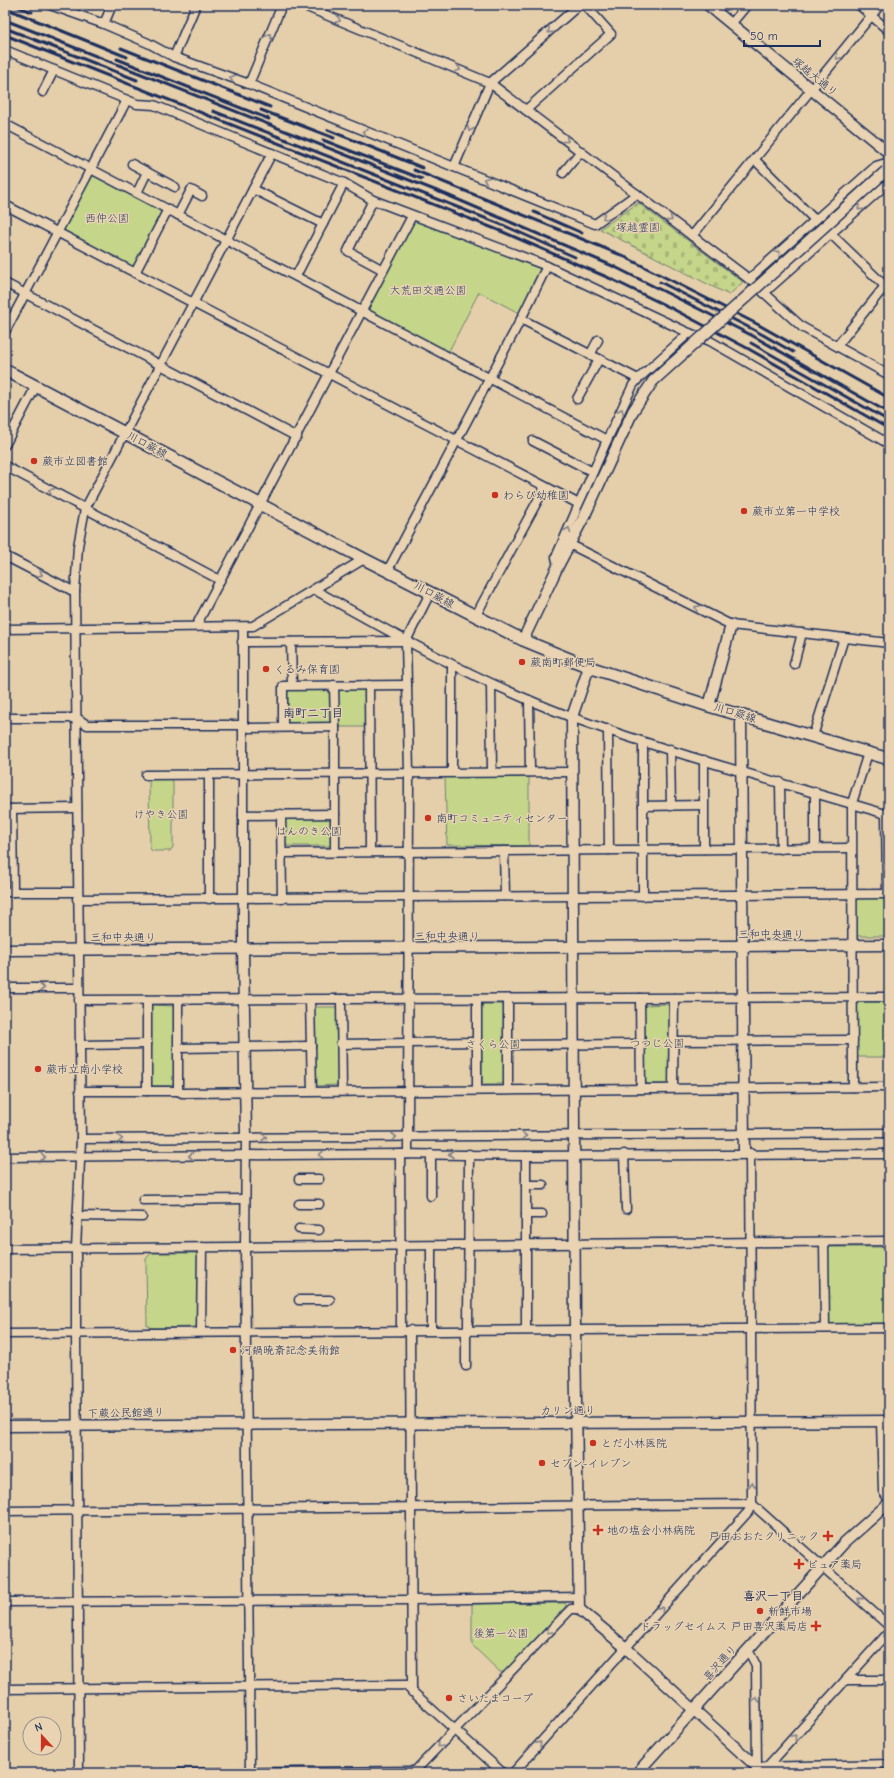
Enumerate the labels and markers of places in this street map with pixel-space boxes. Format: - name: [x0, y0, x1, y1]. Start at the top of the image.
- place label: 蕨市立図書館: [42, 455, 108, 468]
- marker: 蕨市立図書館: [29, 456, 39, 466]
- place label: わらび幼稚園: [503, 489, 569, 502]
- marker: わらび幼稚園: [490, 490, 500, 500]
- place label: 蕨市立第一中学校: [752, 505, 840, 518]
- marker: 蕨市立第一中学校: [739, 506, 749, 516]
- place label: 蕨南町郵便局: [530, 656, 596, 669]
- marker: 蕨南町郵便局: [517, 657, 527, 667]
- place label: くるみ保育園: [274, 663, 340, 676]
- marker: くるみ保育園: [261, 664, 271, 674]
- place label: 南町コミュニティセンター: [436, 812, 568, 825]
- marker: 南町コミュニティセンター: [423, 813, 433, 823]
- place label: 蕨市立南小学校: [46, 1063, 123, 1076]
- marker: 蕨市立南小学校: [33, 1064, 43, 1074]
- place label: 河鍋暁斎記念美術館: [241, 1344, 340, 1357]
- marker: 河鍋暁斎記念美術館: [228, 1345, 238, 1355]
- place label: とだ小林医院: [601, 1437, 667, 1450]
- marker: とだ小林医院: [588, 1438, 598, 1448]
- place label: セブン-イレブン: [550, 1457, 631, 1470]
- marker: セブン-イレブン: [537, 1458, 547, 1468]
- marker: 地の塩会小林病院: [592, 1524, 604, 1536]
- place label: 地の塩会小林病院: [607, 1524, 695, 1537]
- place label: 戸田おおたクリニック: [709, 1530, 819, 1543]
- marker: 戸田おおたクリニック: [822, 1530, 834, 1542]
- place label: ピュア薬局: [807, 1558, 862, 1571]
- marker: ピュア薬局: [794, 1559, 804, 1569]
- place label: 新鮮市場: [768, 1605, 812, 1618]
- marker: 新鮮市場: [755, 1606, 765, 1616]
- place label: ドラッグセイムス 戸田喜沢薬局店: [640, 1620, 808, 1633]
- marker: ドラッグセイムス 戸田喜沢薬局店: [811, 1621, 821, 1631]
- place label: さいたまコープ: [457, 1692, 533, 1705]
- marker: さいたまコープ: [444, 1693, 454, 1703]

